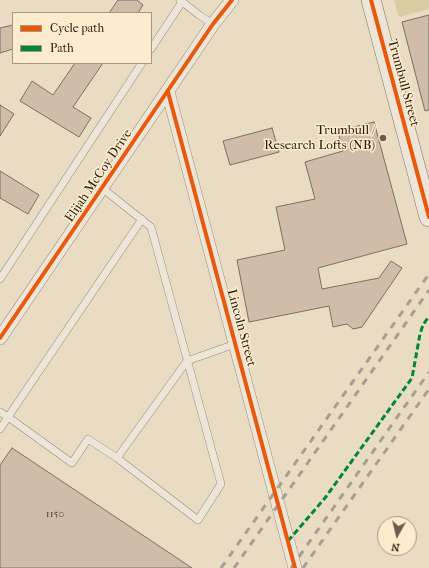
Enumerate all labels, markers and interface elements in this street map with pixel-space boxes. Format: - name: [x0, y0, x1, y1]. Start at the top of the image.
- legend: [12, 12, 152, 64]
- text: Cycle path: [50, 21, 104, 35]
- street label: Trumbull Street: [384, 38, 422, 128]
- text: Path: [50, 41, 74, 55]
- place label: Trumbull / Research Lofts (NB): [264, 123, 375, 154]
- street label: Elijah McCoy Drive: [62, 127, 136, 225]
- marker: Trumbull / Research Lofts (NB): [378, 133, 388, 143]
- street label: Lincoln Street: [223, 288, 259, 368]
- house number: 1150: [46, 507, 64, 521]
- north arrow: [377, 516, 417, 556]
- text: N: [390, 540, 400, 554]

